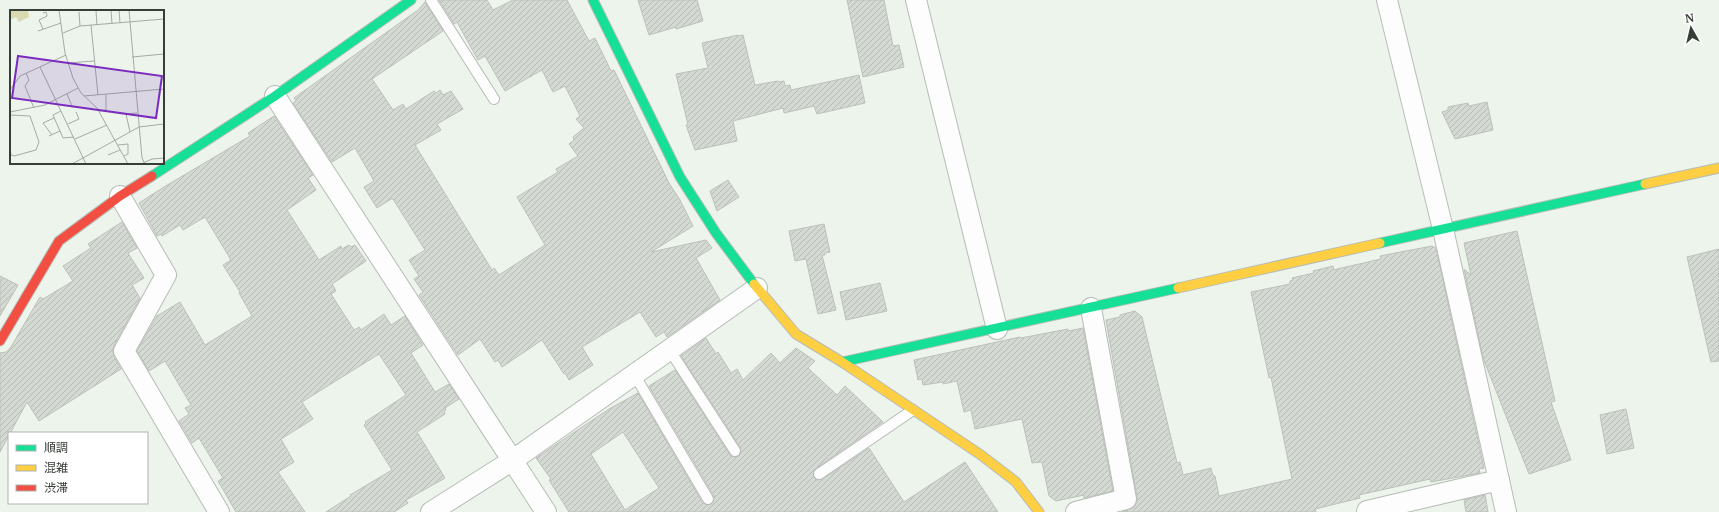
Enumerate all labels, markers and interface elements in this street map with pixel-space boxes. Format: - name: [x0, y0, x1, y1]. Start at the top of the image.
- north arrow: [1671, 8, 1711, 48]
- inset map: [10, 10, 164, 164]
- text: N: [1684, 11, 1695, 26]
- legend: [8, 432, 148, 504]
- text: 順調: [44, 440, 68, 455]
- text: 混雑: [44, 460, 68, 475]
- text: 渋滞: [44, 480, 68, 495]

